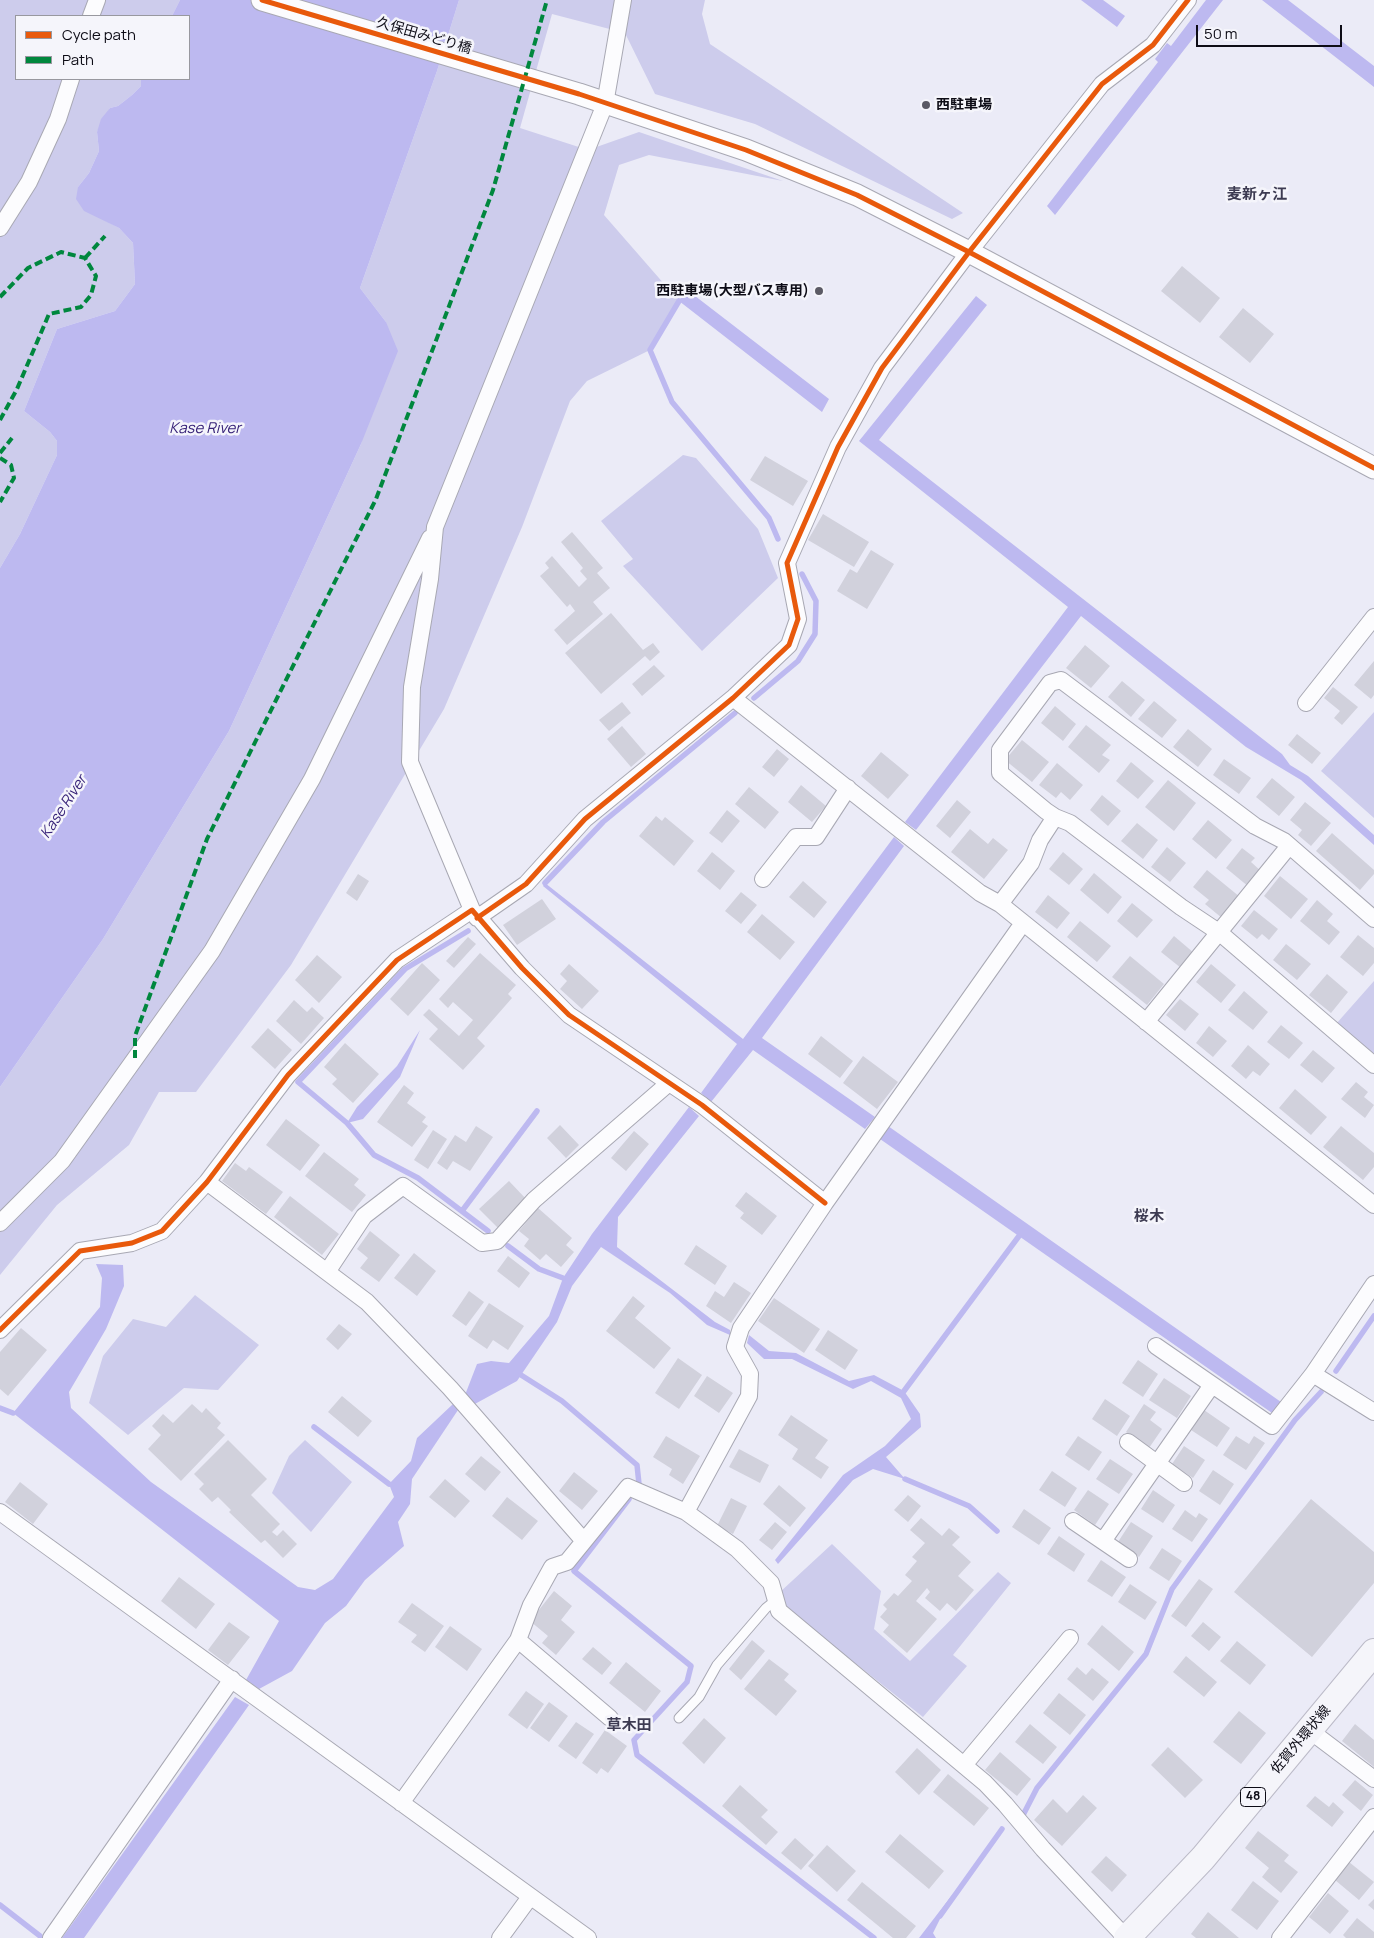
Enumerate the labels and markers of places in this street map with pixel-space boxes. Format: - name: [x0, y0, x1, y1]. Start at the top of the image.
- place label: 西駐車場: [936, 97, 992, 113]
- marker: 西駐車場: [920, 99, 932, 111]
- place label: 西駐車場(大型バス専用): [656, 283, 809, 299]
- marker: 西駐車場(大型バス専用): [813, 285, 825, 297]

